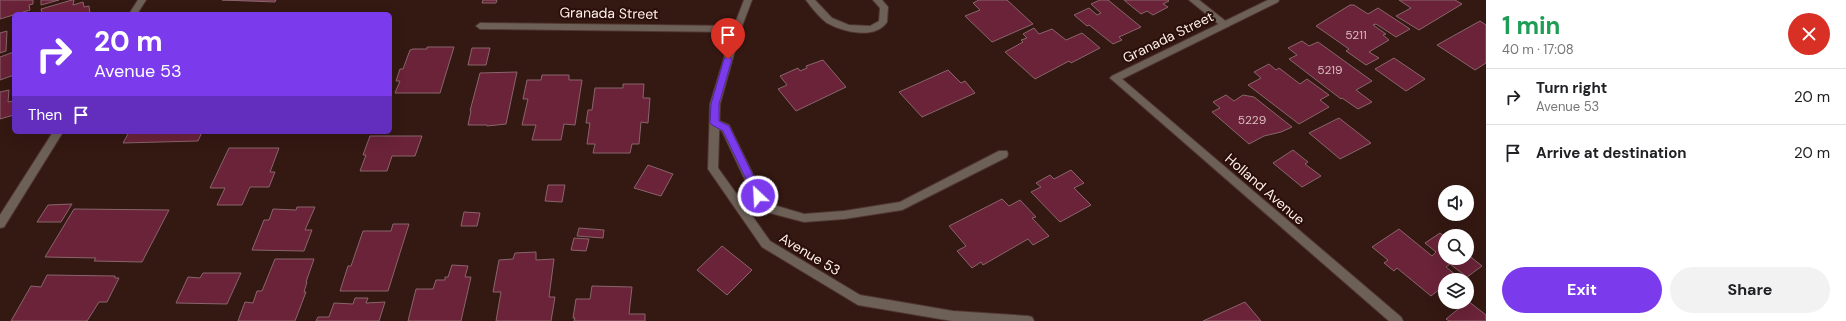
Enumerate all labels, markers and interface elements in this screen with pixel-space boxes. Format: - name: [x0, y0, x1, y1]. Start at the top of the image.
- street label: Granada Street: [559, 3, 659, 23]
- street label: Granada Street: [1120, 7, 1216, 67]
- text: 1 min: [1502, 10, 1560, 41]
- button: close: [1788, 13, 1830, 55]
- pin: [711, 18, 745, 59]
- text: 20 m: [94, 23, 163, 60]
- icon: arrive: [717, 24, 739, 46]
- house number: 5211: [1345, 27, 1367, 43]
- icon: right: [28, 28, 80, 80]
- text: 40 m · 17:08: [1502, 41, 1574, 58]
- text: Avenue 53: [94, 59, 182, 83]
- house number: 5219: [1317, 62, 1343, 78]
- text: Turn right: [1536, 78, 1607, 98]
- icon: right: [1502, 86, 1524, 108]
- text: 20 m: [1794, 87, 1830, 107]
- text: Avenue 53: [1536, 98, 1599, 115]
- icon: arrive: [70, 104, 92, 126]
- text: Then: [28, 105, 62, 125]
- house number: 5229: [1238, 112, 1266, 128]
- icon: arrive: [1502, 142, 1524, 164]
- text: Arrive at destination: [1536, 143, 1687, 163]
- text: 20 m: [1794, 143, 1830, 163]
- street label: Holland Avenue: [1221, 149, 1309, 229]
- position arrow: [737, 175, 779, 217]
- map controls: [1438, 185, 1474, 309]
- button: sound: [1438, 185, 1474, 221]
- street label: Avenue 53: [776, 229, 844, 279]
- button: search: [1438, 229, 1474, 265]
- button: Exit: [1502, 267, 1662, 313]
- button: Share: [1670, 267, 1830, 313]
- button: layers: [1438, 273, 1474, 309]

